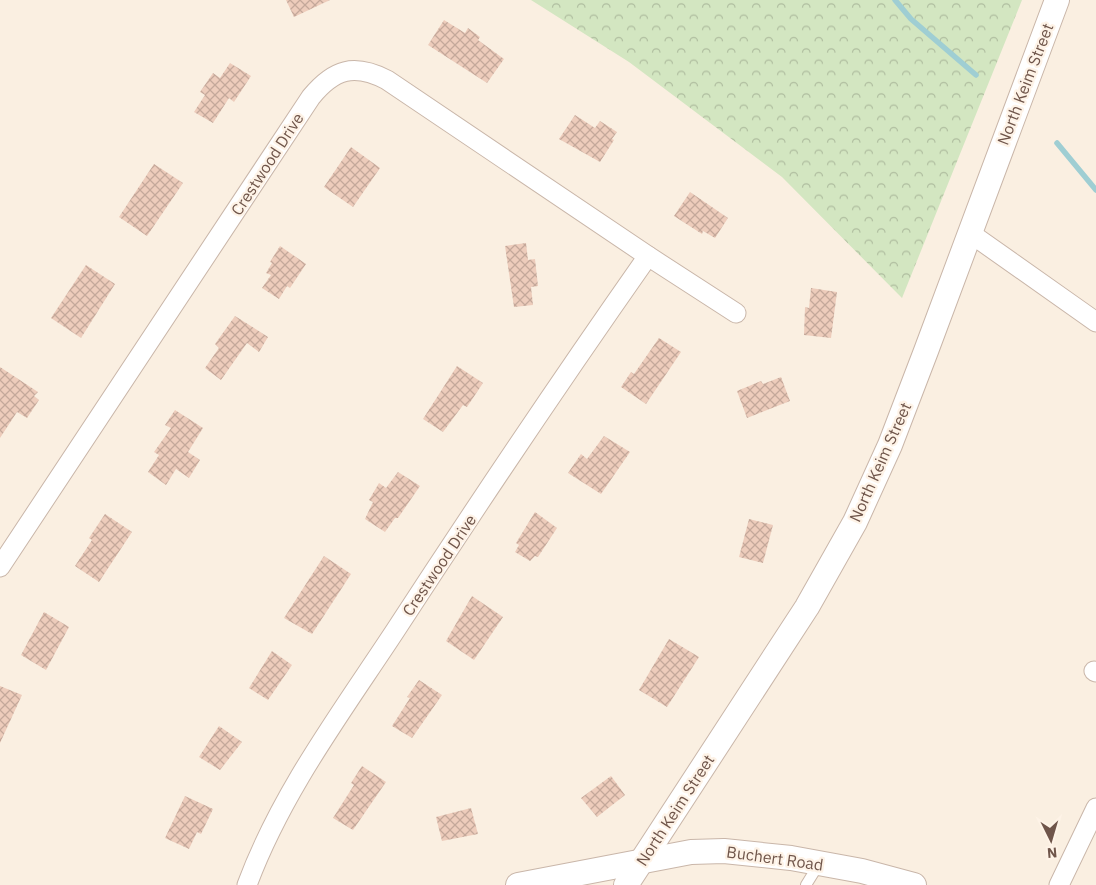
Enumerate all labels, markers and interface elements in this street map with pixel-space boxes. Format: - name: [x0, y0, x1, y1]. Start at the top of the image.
- street label: North Keim Street: [993, 20, 1057, 148]
- street label: Crestwood Drive: [226, 109, 308, 219]
- street label: North Keim Street: [845, 399, 915, 525]
- street label: Crestwood Drive: [398, 510, 480, 620]
- street label: North Keim Street: [632, 751, 718, 869]
- north arrow: [1026, 815, 1076, 865]
- street label: Buchert Road: [725, 841, 825, 875]
- text: N: [1046, 844, 1058, 862]

